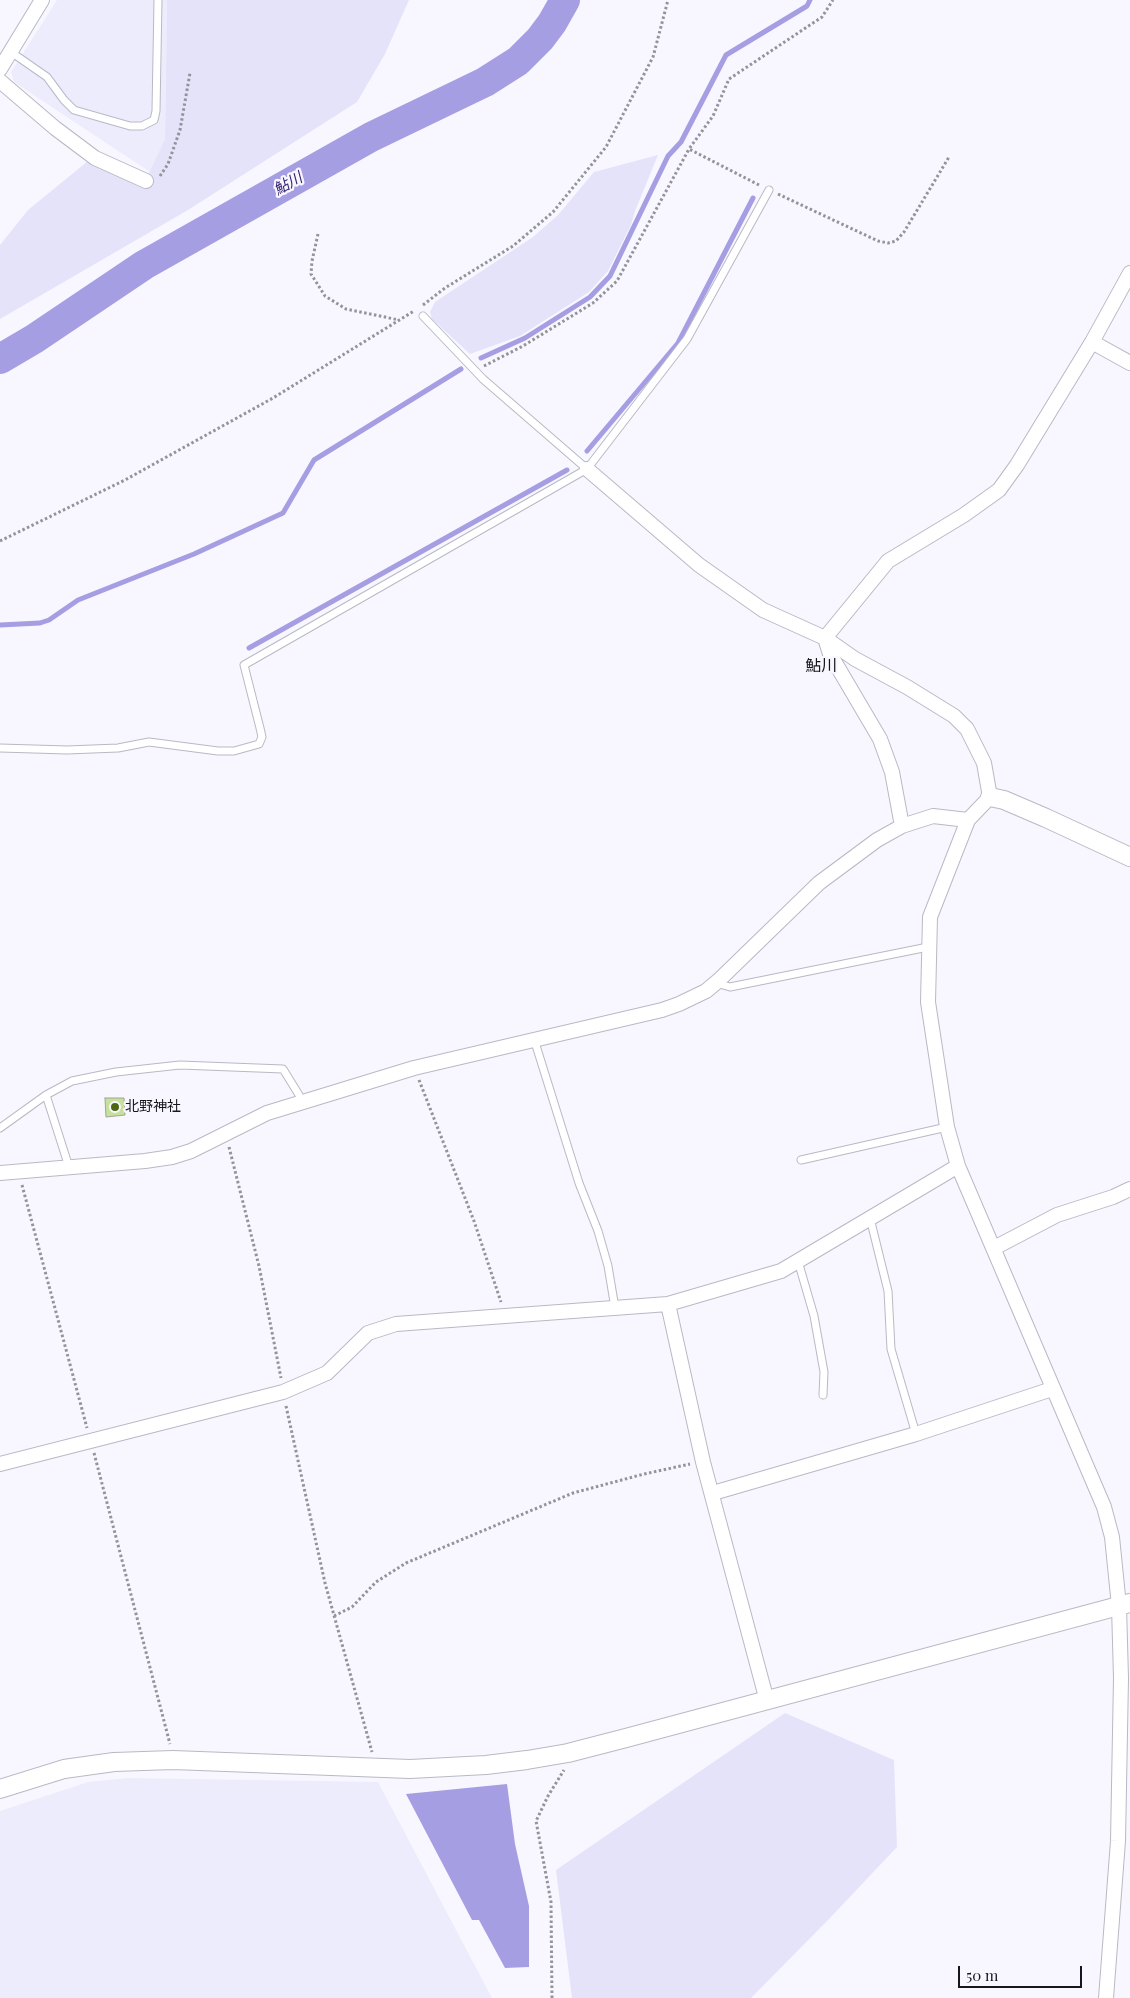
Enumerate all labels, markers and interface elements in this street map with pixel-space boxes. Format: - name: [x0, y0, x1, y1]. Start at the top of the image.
- water label: 鮎川: [271, 169, 305, 199]
- district label: 鮎川: [805, 656, 837, 676]
- place label: 北野神社: [125, 1099, 181, 1115]
- marker: 北野神社: [109, 1101, 121, 1113]
- scale bar: [960, 1956, 1084, 1988]
- text: 50 m: [966, 1965, 998, 1985]

